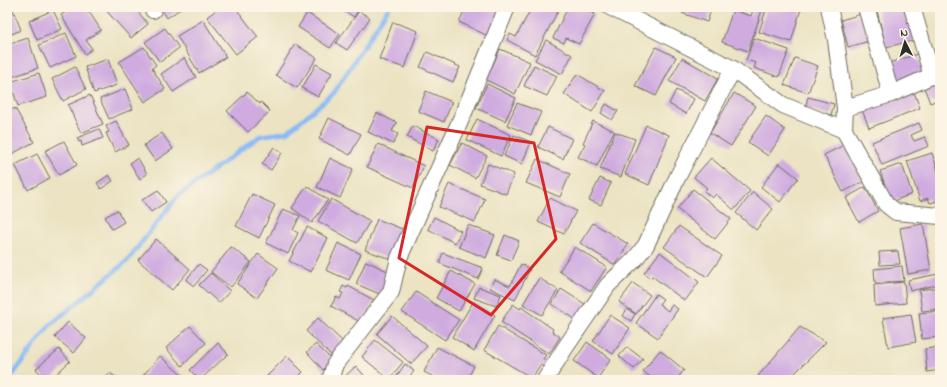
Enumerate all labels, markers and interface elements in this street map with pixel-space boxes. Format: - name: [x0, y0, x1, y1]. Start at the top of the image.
- north arrow: [885, 22, 925, 62]
- text: N: [900, 25, 909, 41]

